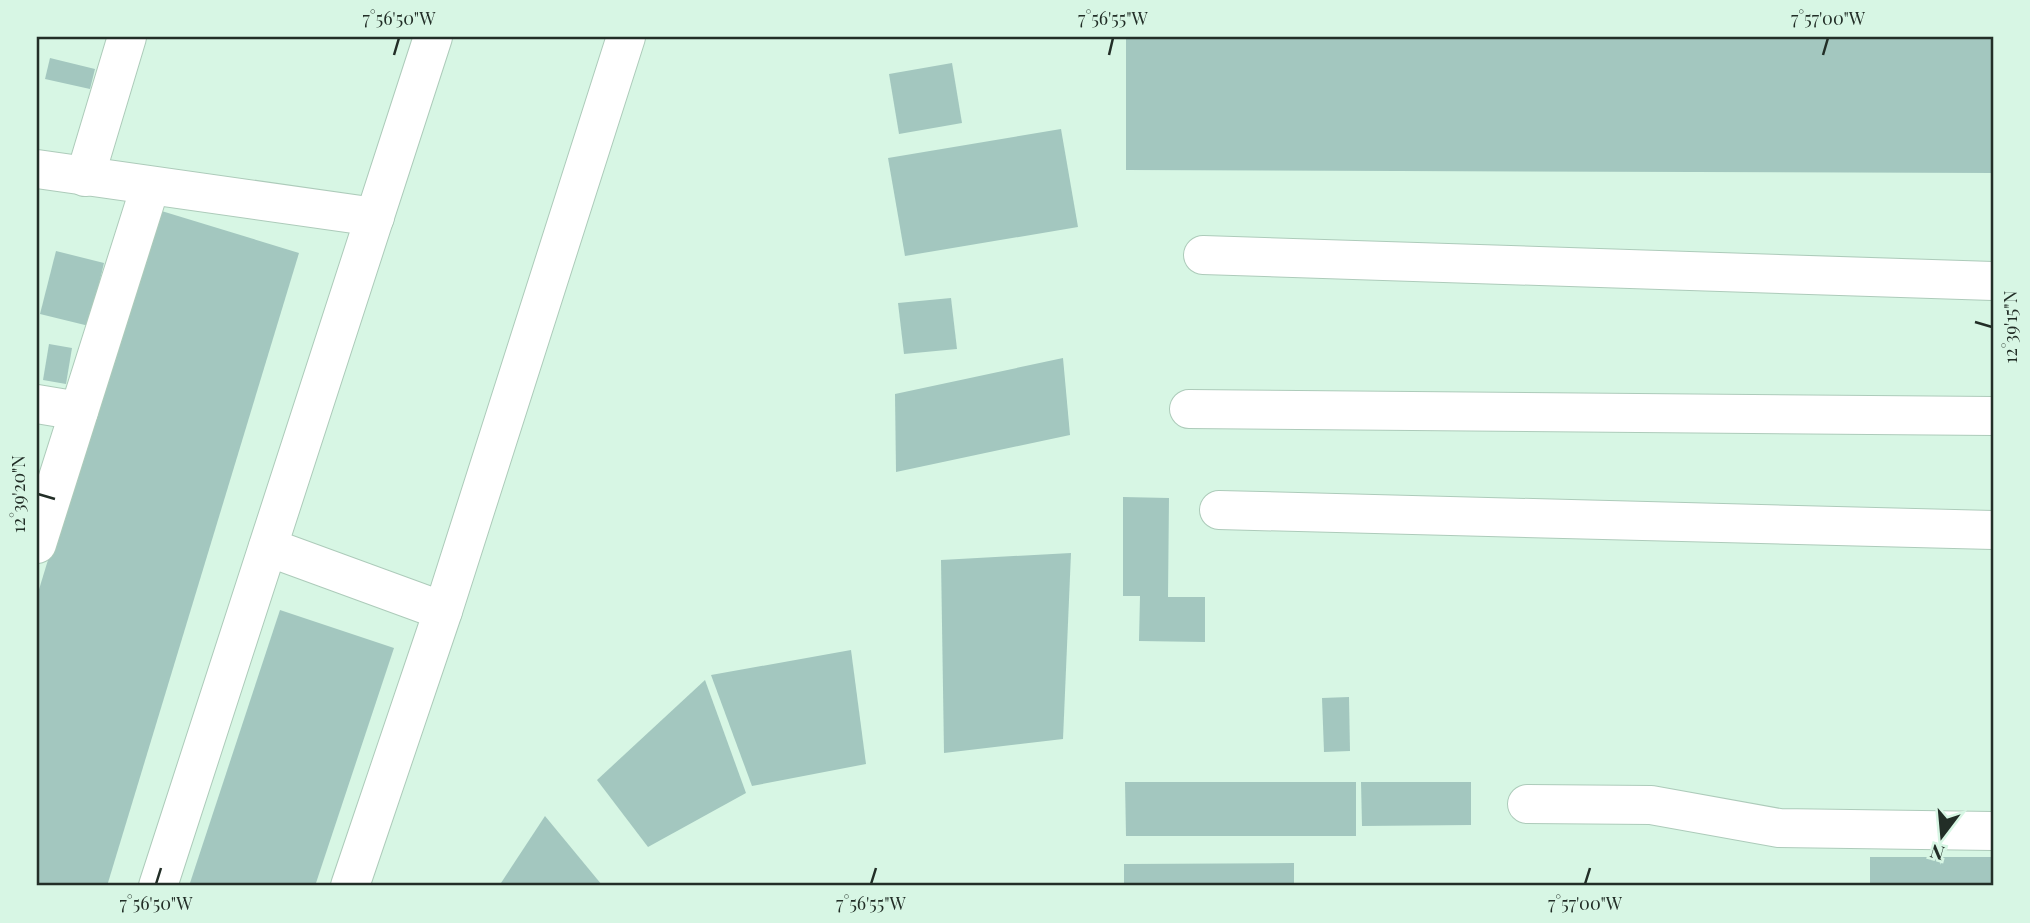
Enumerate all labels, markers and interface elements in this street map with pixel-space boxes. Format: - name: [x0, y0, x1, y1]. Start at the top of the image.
- text: 7°56'50"W: [363, 6, 436, 30]
- text: 7°56'55"W: [1078, 6, 1149, 30]
- text: 7°57'00"W: [1791, 6, 1866, 30]
- text: 12°39'15"N: [1998, 290, 2022, 363]
- text: 12°39'20"N: [6, 455, 30, 533]
- north arrow: [1908, 800, 1978, 870]
- text: N: [1927, 839, 1947, 868]
- text: 7°56'50"W: [120, 891, 193, 915]
- text: 7°56'55"W: [836, 891, 907, 915]
- text: 7°57'00"W: [1548, 891, 1623, 915]

